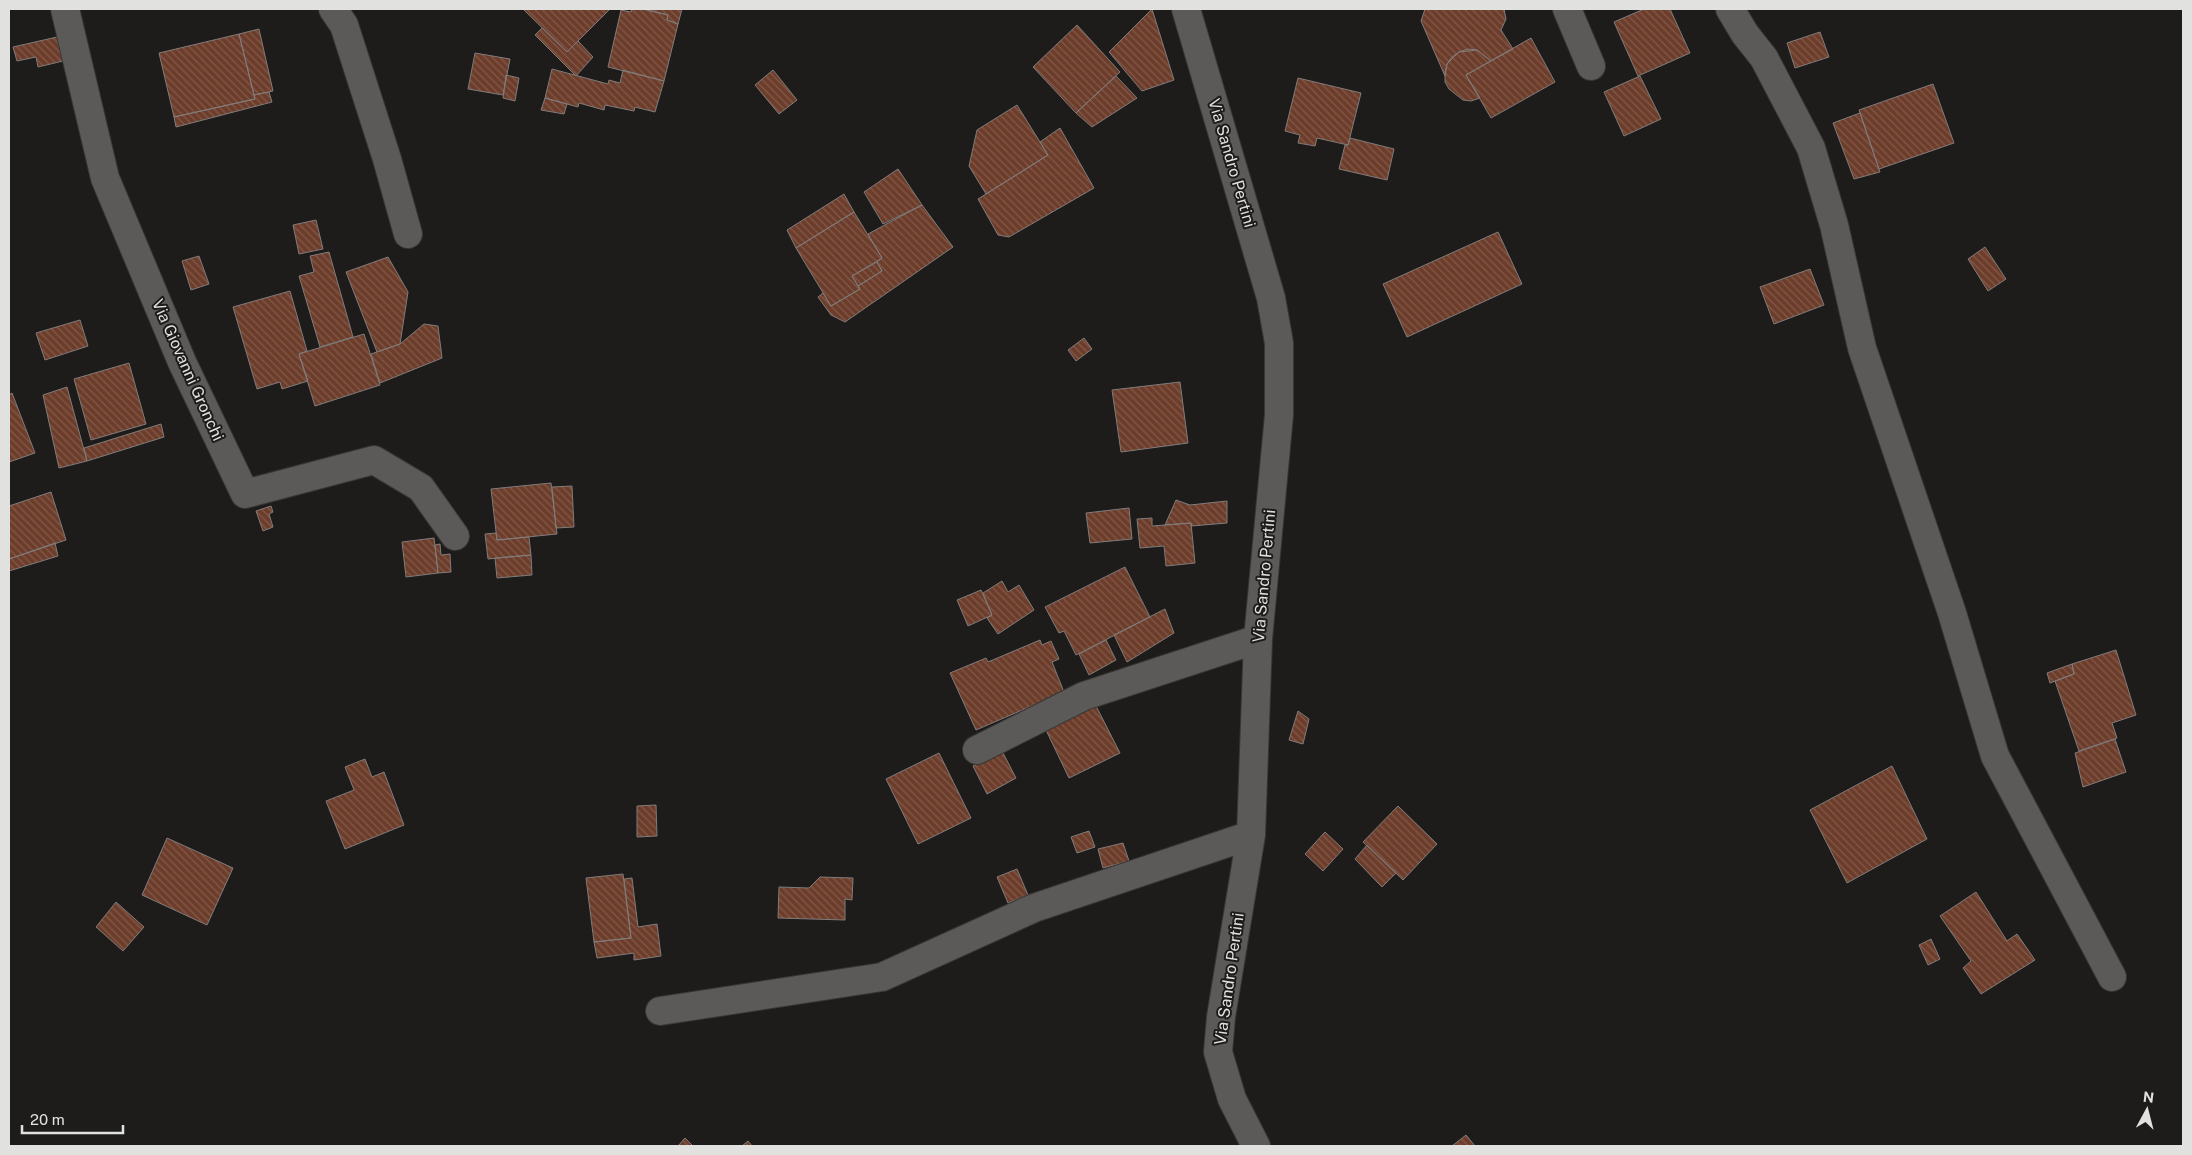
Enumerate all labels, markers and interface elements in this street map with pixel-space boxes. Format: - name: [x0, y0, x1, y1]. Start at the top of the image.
- street label: Via Sandro Pertini: [1204, 96, 1260, 230]
- street label: Via Giovanni Gronchi: [148, 296, 228, 444]
- street label: Via Sandro Pertini: [1249, 509, 1279, 643]
- street label: Via Sandro Pertini: [1210, 912, 1248, 1046]
- north arrow: [2122, 1085, 2172, 1135]
- text: N: [2142, 1088, 2155, 1106]
- scale bar: [22, 1102, 124, 1134]
- text: 20 m: [30, 1111, 65, 1128]

